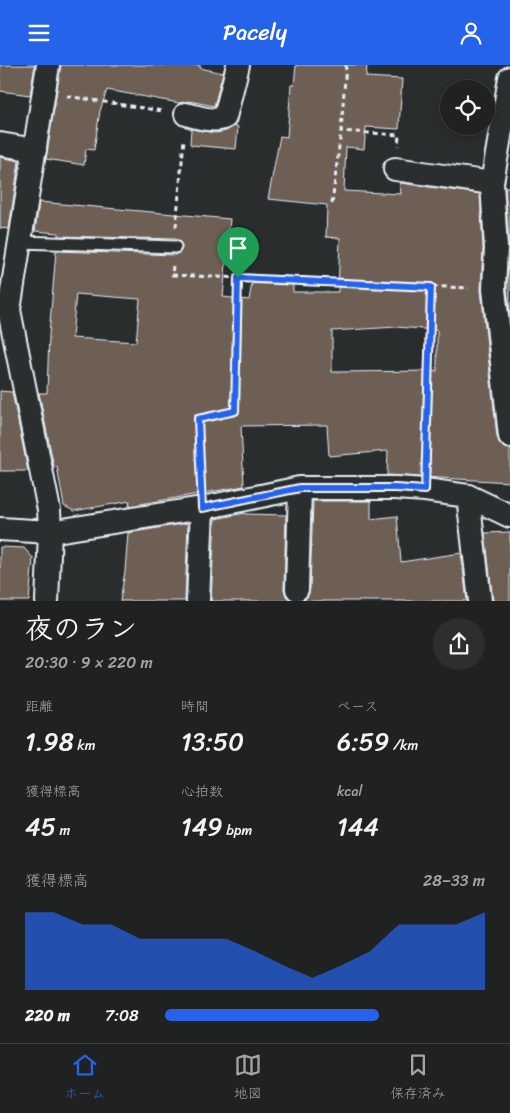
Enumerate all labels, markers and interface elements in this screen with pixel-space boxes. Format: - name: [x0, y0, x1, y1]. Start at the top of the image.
- text: Pacely: [223, 13, 287, 52]
- icon: menu: [25, 19, 53, 47]
- icon: person: [457, 19, 485, 47]
- map controls: [440, 80, 495, 135]
- button: locate: [440, 80, 495, 135]
- pin: [217, 227, 259, 278]
- icon: arrive: [224, 234, 252, 262]
- text: 夜のラン: [25, 604, 137, 653]
- button: share: [433, 618, 485, 670]
- text: 20:30 · 9 × 220 m: [25, 648, 153, 677]
- text: 距離: [25, 694, 53, 719]
- text: 時間: [181, 694, 209, 719]
- text: ペース: [337, 694, 378, 719]
- text: 1.98: [25, 719, 74, 764]
- text: 13:50: [181, 719, 244, 764]
- text: 6:59: [337, 719, 389, 764]
- text: km: [74, 733, 96, 758]
- text: /km: [389, 733, 418, 758]
- text: 獲得標高: [25, 779, 81, 804]
- text: 心拍数: [181, 779, 223, 804]
- text: kcal: [337, 779, 362, 804]
- text: 45: [25, 804, 56, 849]
- text: 149: [181, 804, 223, 849]
- text: 144: [337, 804, 379, 849]
- text: m: [56, 818, 70, 843]
- text: bpm: [223, 818, 252, 843]
- text: 獲得標高: [25, 866, 89, 895]
- text: 28–33 m: [423, 866, 485, 895]
- text: 220 m: [25, 1001, 70, 1030]
- text: 7:08: [105, 1001, 139, 1030]
- tab: ホーム: [64, 1051, 106, 1106]
- tab: 地図: [234, 1051, 262, 1106]
- tab: 保存済み: [390, 1051, 446, 1106]

